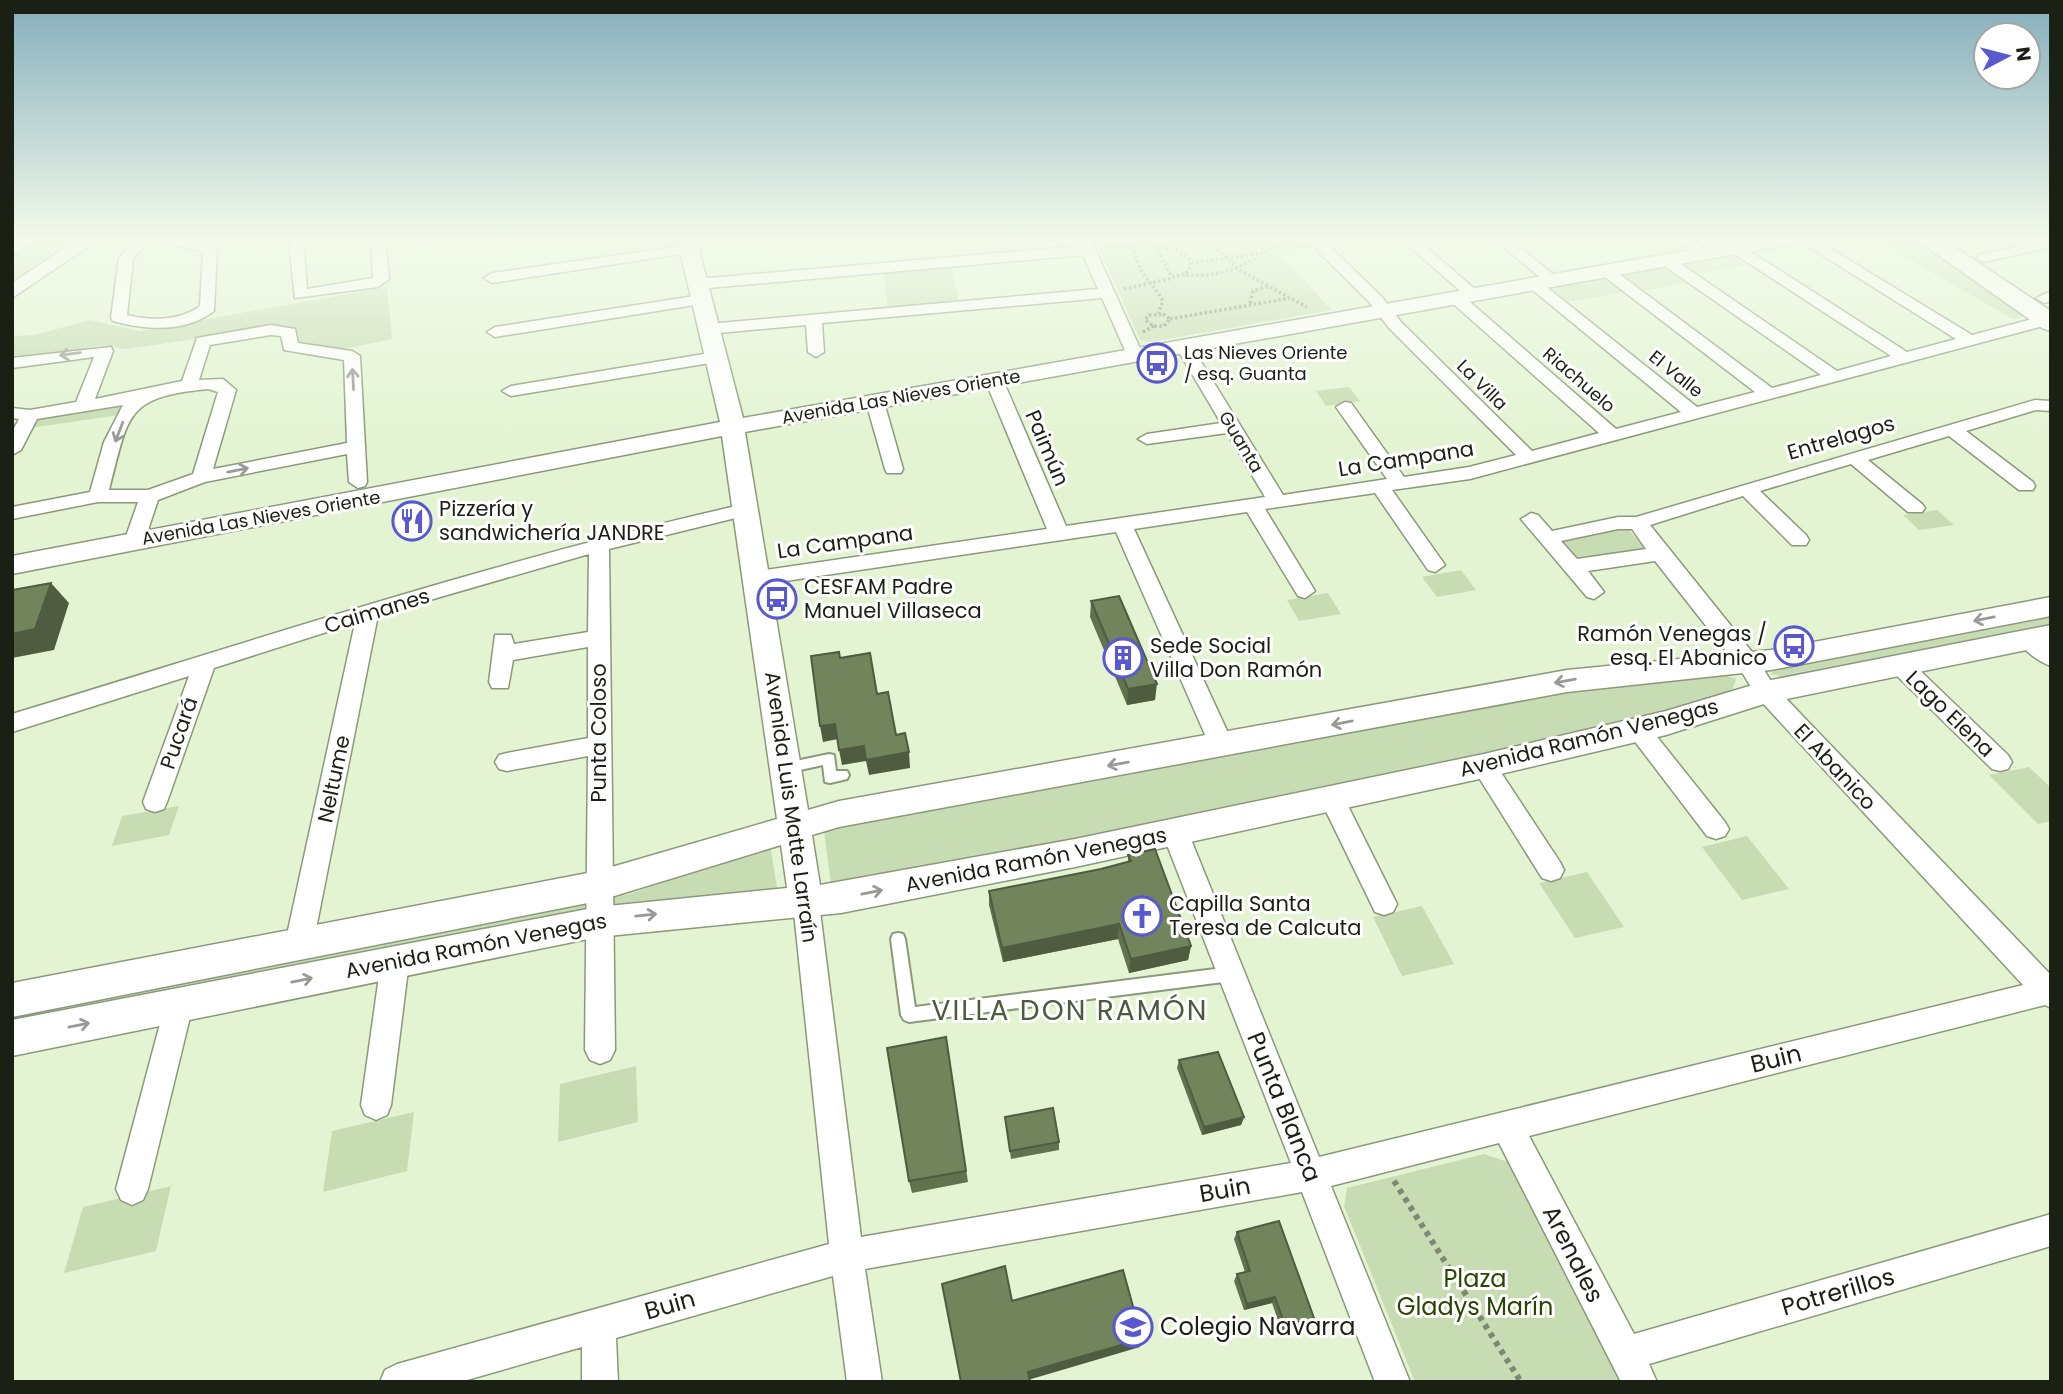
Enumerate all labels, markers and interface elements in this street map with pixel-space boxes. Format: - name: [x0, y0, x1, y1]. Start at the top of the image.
- north arrow: [1972, 21, 2042, 91]
- text: N: [2009, 45, 2038, 63]
- place label: Las Nieves Oriente / esq. Guanta: [1184, 340, 1348, 386]
- street label: Riachuelo: [1538, 341, 1621, 418]
- bus stop icon: Las Nieves Oriente / esq. Guanta: [1136, 342, 1178, 384]
- street label: El Valle: [1644, 344, 1709, 403]
- one-way arrow: [59, 348, 82, 361]
- street label: La Villa: [1451, 354, 1513, 416]
- street label: Avenida Las Nieves Oriente: [780, 363, 1022, 430]
- one-way arrow: [347, 368, 360, 391]
- street label: Paimún: [1018, 405, 1076, 490]
- street label: Guanta: [1213, 406, 1270, 477]
- street label: Entrelagos: [1784, 408, 1898, 467]
- one-way arrow: [111, 421, 124, 443]
- street label: La Campana: [1336, 433, 1476, 484]
- one-way arrow: [227, 462, 249, 476]
- street label: Avenida Las Nieves Oriente: [140, 484, 382, 551]
- place label: Pizzería y sandwichería JANDRE: [439, 494, 665, 547]
- restaurant icon: Pizzería y sandwichería JANDRE: [391, 500, 433, 542]
- street label: La Campana: [775, 518, 915, 565]
- place label: CESFAM Padre Manuel Villaseca: [804, 572, 982, 625]
- bus stop icon: CESFAM Padre Manuel Villaseca: [756, 578, 798, 620]
- street label: Caimanes: [321, 581, 433, 640]
- one-way arrow: [1973, 612, 1996, 626]
- place label: Ramón Venegas / esq. El Abanico: [1577, 619, 1767, 672]
- bus stop icon: Ramón Venegas / esq. El Abanico: [1773, 625, 1815, 667]
- place label: Sede Social Villa Don Ramón: [1150, 631, 1322, 684]
- building icon: Sede Social Villa Don Ramón: [1102, 637, 1144, 679]
- street label: Punta Coloso: [584, 663, 613, 803]
- street label: Lago Elena: [1900, 664, 2001, 763]
- street label: Avenida Luis Matte Larraín: [758, 669, 825, 944]
- one-way arrow: [1555, 675, 1577, 688]
- street label: Avenida Ramón Venegas: [1456, 691, 1721, 784]
- street label: Pucará: [153, 693, 204, 773]
- one-way arrow: [1331, 717, 1354, 731]
- street label: El Abanico: [1788, 717, 1883, 816]
- street label: Neltume: [310, 733, 357, 825]
- one-way arrow: [1107, 758, 1130, 772]
- street label: Avenida Ramón Venegas: [903, 820, 1169, 899]
- one-way arrow: [860, 885, 883, 899]
- place label: Capilla Santa Teresa de Calcuta: [1169, 889, 1361, 942]
- church icon: Capilla Santa Teresa de Calcuta: [1121, 895, 1163, 937]
- street label: Avenida Ramón Venegas: [343, 906, 609, 985]
- one-way arrow: [634, 908, 657, 921]
- one-way arrow: [290, 973, 313, 987]
- district label: VILLA DON RAMÓN: [931, 991, 1209, 1030]
- one-way arrow: [67, 1018, 90, 1031]
- street label: Punta Blanca: [1239, 1027, 1330, 1187]
- street label: Buin: [1747, 1036, 1805, 1081]
- street label: Buin: [1197, 1169, 1253, 1210]
- street label: Arenales: [1535, 1200, 1612, 1308]
- street label: Potrerillos: [1777, 1260, 1898, 1323]
- park label: Plaza Gladys Marín: [1397, 1262, 1553, 1323]
- street label: Buin: [641, 1282, 699, 1327]
- school or university icon: Colegio Navarra: [1112, 1306, 1154, 1348]
- place label: Colegio Navarra: [1160, 1310, 1355, 1343]

